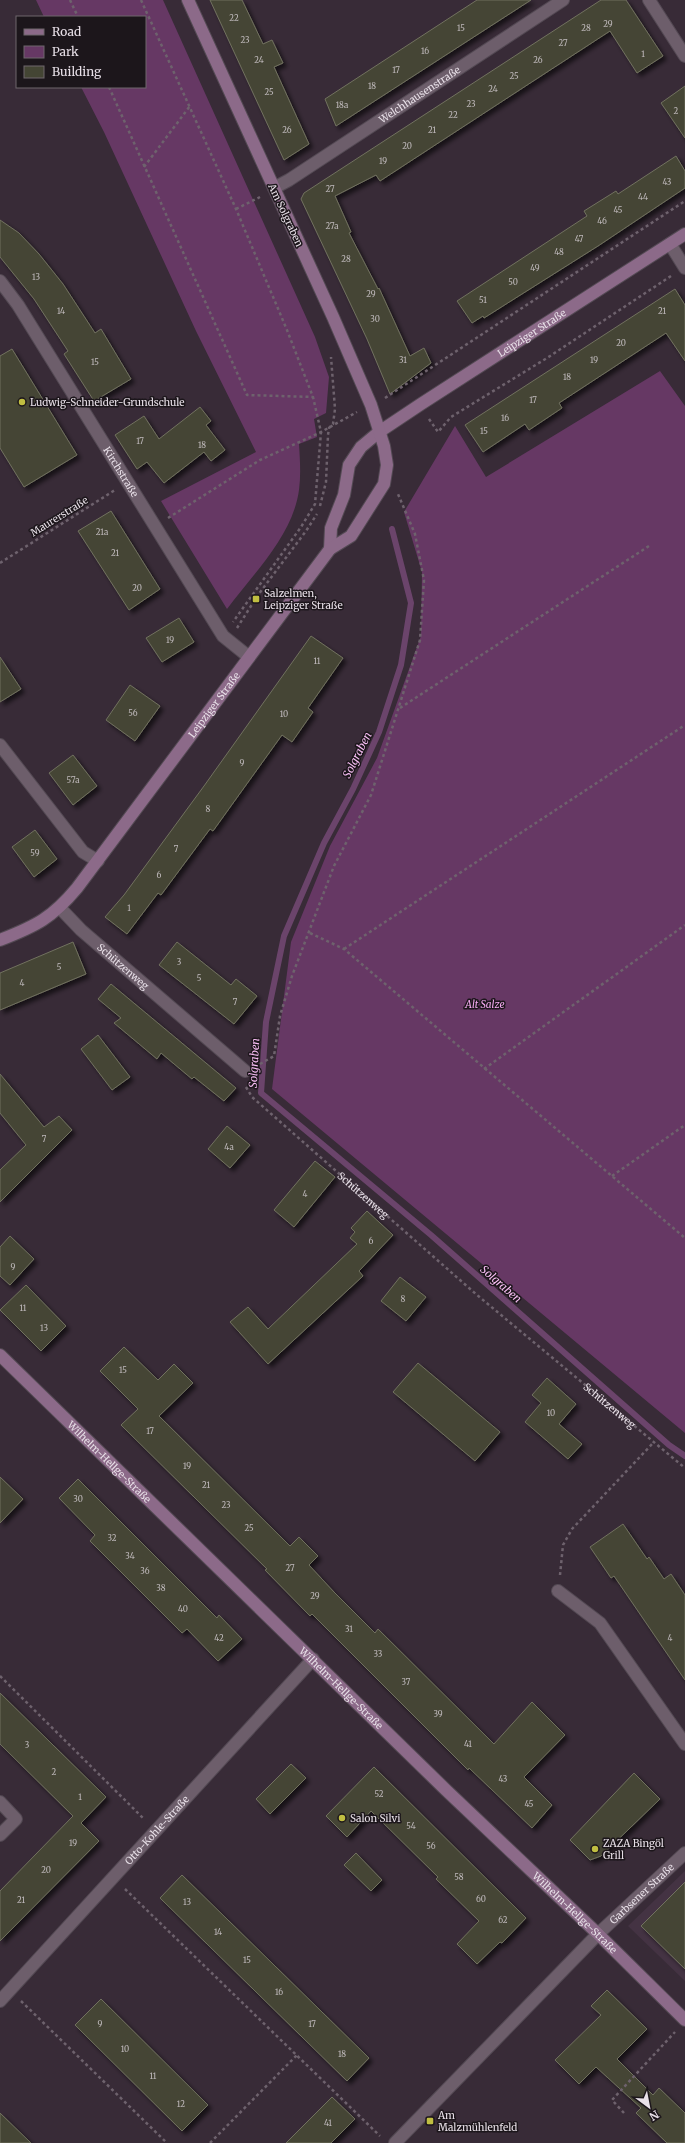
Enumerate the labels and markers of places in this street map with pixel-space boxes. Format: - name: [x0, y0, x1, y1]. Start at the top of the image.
- place label: Ludwig-Schneider-Grundschule: [30, 396, 185, 409]
- marker: Ludwig-Schneider-Grundschule: [17, 397, 27, 407]
- place label: Salzelmen, Leipziger Straße: [264, 587, 343, 612]
- marker: Salzelmen, Leipziger Straße: [251, 594, 261, 604]
- place label: Salon Silvi: [350, 1812, 400, 1825]
- marker: Salon Silvi: [337, 1813, 347, 1823]
- place label: ZAZA Bingöl Grill: [603, 1837, 664, 1862]
- marker: ZAZA Bingöl Grill: [590, 1844, 600, 1854]
- place label: Am Malzmühlenfeld: [437, 2109, 517, 2134]
- marker: Am Malzmühlenfeld: [425, 2116, 435, 2126]

